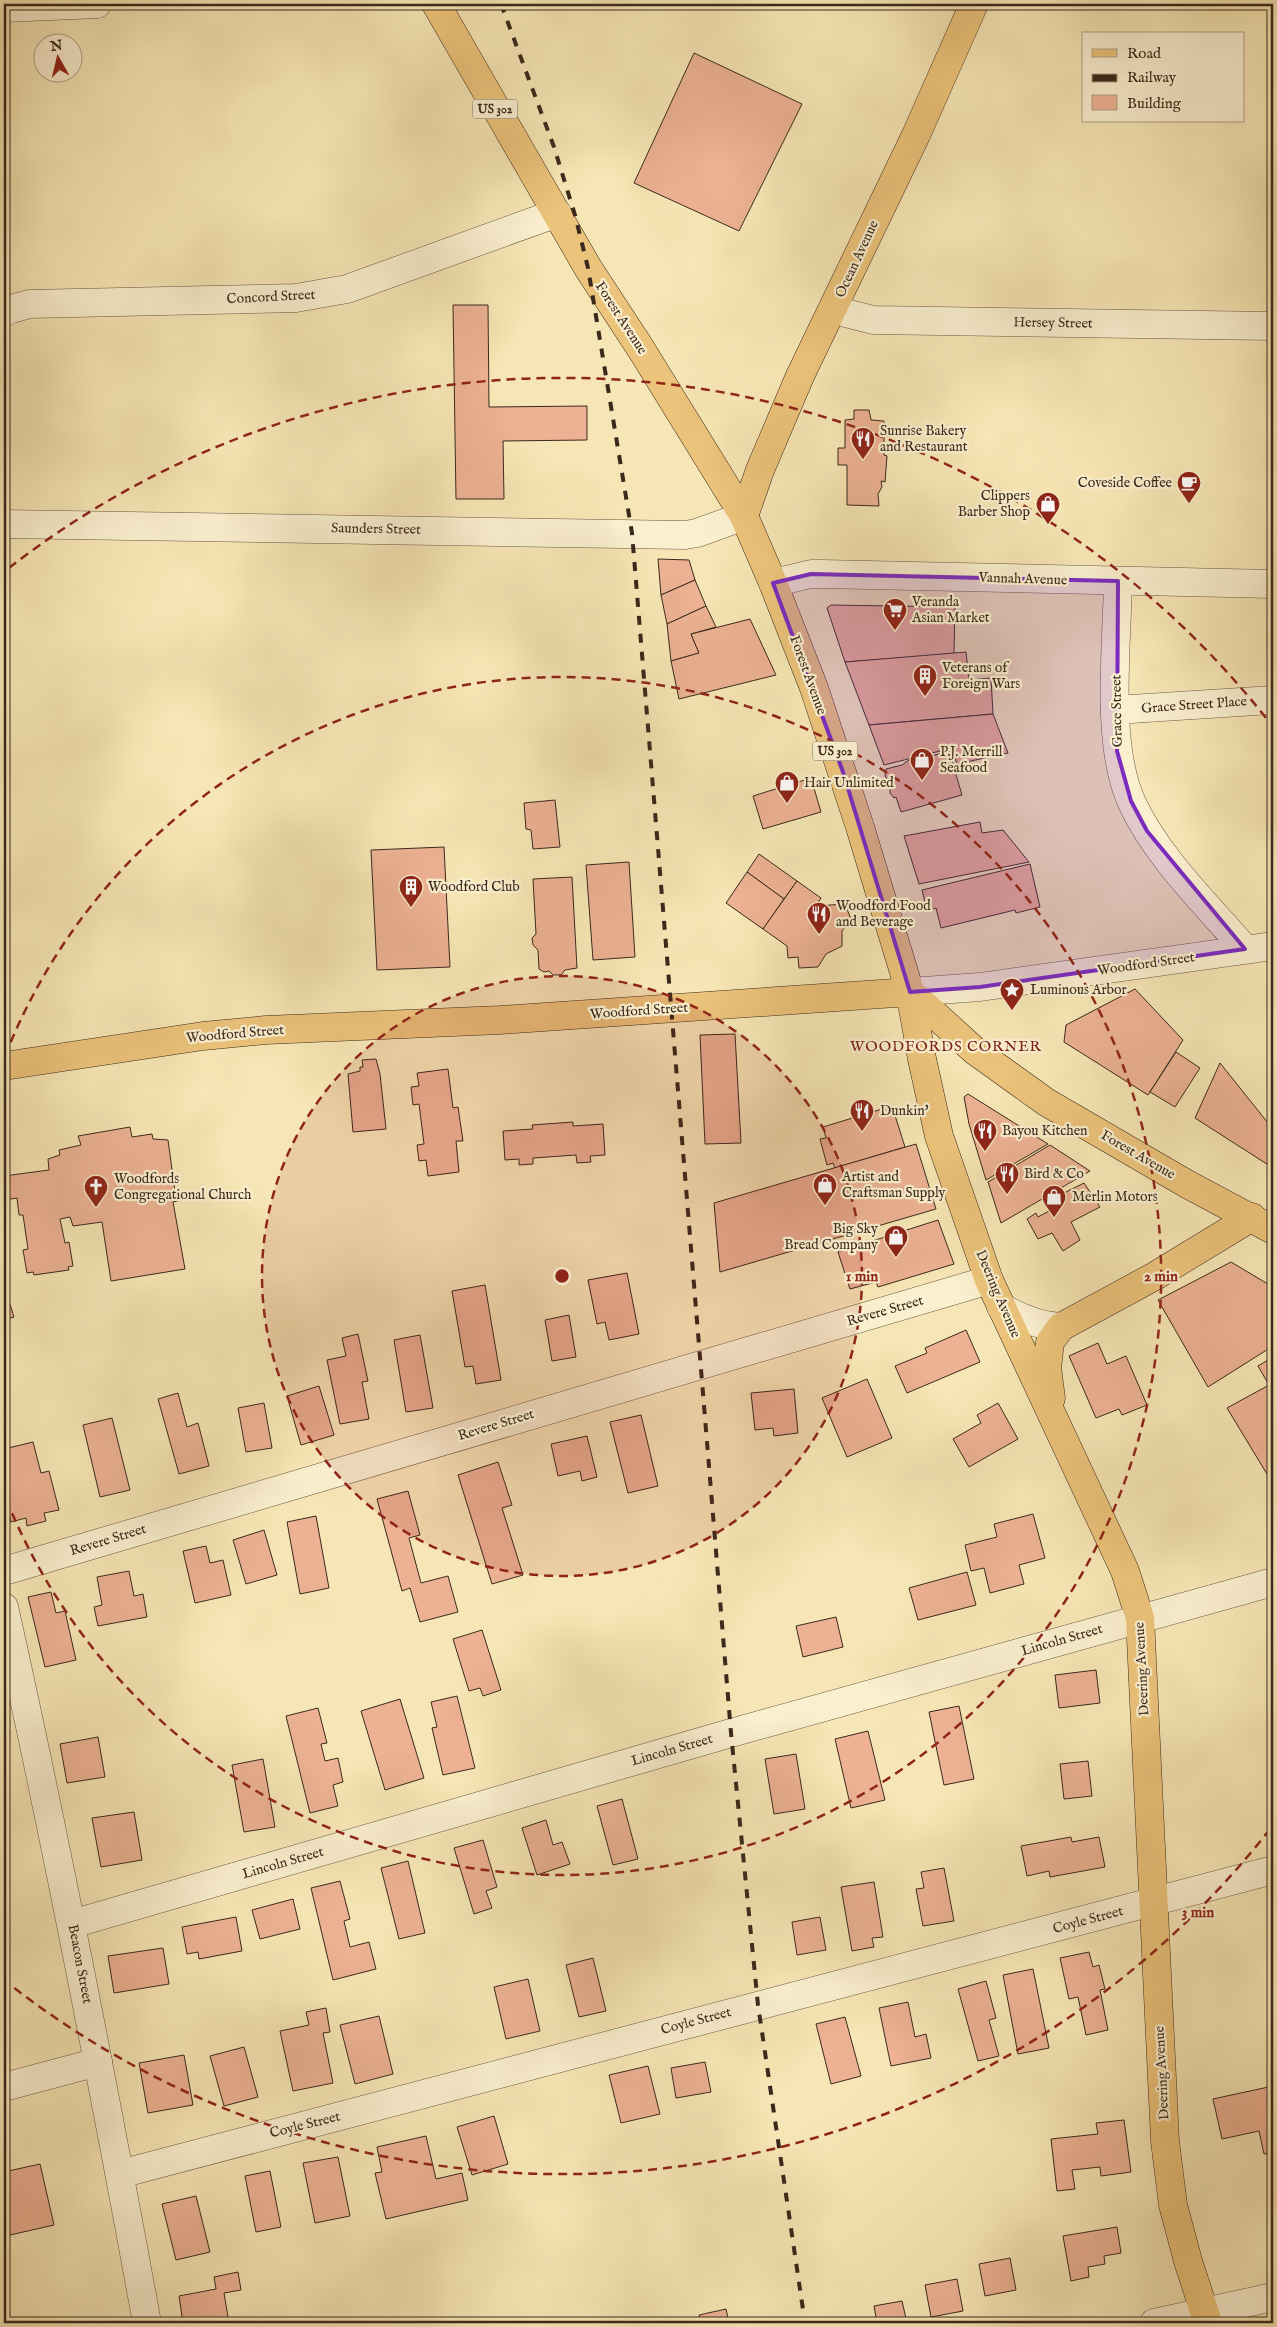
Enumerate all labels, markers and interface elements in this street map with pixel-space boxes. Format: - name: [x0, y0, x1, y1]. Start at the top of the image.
- north arrow: [32, 32, 82, 82]
- legend: [1082, 32, 1244, 122]
- text: N: [48, 36, 64, 56]
- text: Road: [1127, 44, 1162, 63]
- text: Railway: [1127, 68, 1177, 87]
- text: Building: [1127, 94, 1182, 113]
- road number: US 302: [472, 100, 518, 118]
- street label: Ocean Avenue: [831, 217, 883, 301]
- street label: Forest Avenue: [591, 278, 652, 358]
- street label: Concord Street: [226, 286, 316, 308]
- street label: Hersey Street: [1013, 313, 1093, 333]
- place label: Sunrise Bakery and Restaurant: [880, 422, 968, 456]
- restaurant icon: Sunrise Bakery and Restaurant: [850, 426, 876, 460]
- cafe icon: Coveside Coffee: [1176, 470, 1202, 504]
- place label: Coveside Coffee: [1078, 474, 1173, 492]
- place label: Clippers Barber Shop: [958, 487, 1030, 521]
- shop icon: Clippers Barber Shop: [1035, 491, 1061, 525]
- street label: Saunders Street: [331, 519, 421, 539]
- street label: Vannah Avenue: [977, 568, 1068, 590]
- place label: Veranda Asian Market: [911, 593, 990, 627]
- supermarket icon: Veranda Asian Market: [882, 597, 908, 631]
- street label: Forest Avenue: [785, 633, 831, 718]
- place label: Veterans of Foreign Wars: [941, 659, 1020, 693]
- building icon: Veterans of Foreign Wars: [912, 663, 938, 697]
- street label: Grace Street: [1107, 674, 1127, 747]
- street label: Grace Street Place: [1140, 692, 1248, 718]
- road number: US 302: [812, 741, 858, 760]
- place label: P.J. Merrill Seafood: [940, 743, 1003, 777]
- shop icon: P.J. Merrill Seafood: [909, 747, 935, 781]
- shop icon: Hair Unlimited: [774, 770, 800, 804]
- place label: Hair Unlimited: [804, 774, 894, 792]
- building icon: Woodford Club: [398, 874, 424, 908]
- place label: Woodford Club: [428, 878, 520, 896]
- place label: Woodford Food and Beverage: [836, 897, 931, 931]
- restaurant icon: Woodford Food and Beverage: [806, 901, 832, 935]
- street label: Woodford Street: [1096, 948, 1196, 980]
- place icon: Luminous Arbor: [999, 977, 1025, 1011]
- place label: Luminous Arbor: [1030, 981, 1127, 999]
- street label: Woodford Street: [589, 999, 689, 1023]
- street label: Woodford Street: [185, 1021, 285, 1047]
- district label: WOODFORDS CORNER: [850, 1037, 1042, 1056]
- restaurant icon: Dunkin': [849, 1098, 875, 1132]
- place label: Dunkin': [880, 1102, 929, 1120]
- restaurant icon: Bayou Kitchen: [972, 1118, 998, 1152]
- place label: Bayou Kitchen: [1002, 1122, 1088, 1140]
- street label: Forest Avenue: [1097, 1126, 1179, 1184]
- restaurant icon: Bird & Co: [994, 1161, 1020, 1195]
- place label: Bird & Co: [1024, 1165, 1084, 1183]
- place label: Artist and Craftsman Supply: [841, 1168, 946, 1202]
- place label: Woodfords Congregational Church: [114, 1170, 252, 1204]
- shop icon: Artist and Craftsman Supply: [812, 1172, 838, 1206]
- church icon: Woodfords Congregational Church: [83, 1174, 109, 1208]
- shop icon: Merlin Motors: [1041, 1184, 1067, 1218]
- place label: Merlin Motors: [1072, 1188, 1158, 1206]
- place label: Big Sky Bread Company: [784, 1220, 878, 1254]
- shop icon: Big Sky Bread Company: [883, 1224, 909, 1258]
- street label: Deering Avenue: [971, 1247, 1025, 1341]
- centre of rings: [553, 1267, 571, 1285]
- text: 1 min: [846, 1267, 878, 1286]
- text: 2 min: [1144, 1267, 1178, 1286]
- street label: Revere Street: [845, 1291, 926, 1331]
- street label: Revere Street: [456, 1405, 537, 1445]
- street label: Revere Street: [68, 1520, 149, 1560]
- street label: Lincoln Street: [1019, 1620, 1105, 1660]
- street label: Deering Avenue: [1131, 1621, 1153, 1716]
- street label: Lincoln Street: [629, 1730, 715, 1770]
- street label: Lincoln Street: [240, 1843, 326, 1883]
- street label: Coyle Street: [1051, 1902, 1125, 1938]
- text: 3 min: [1182, 1903, 1214, 1922]
- street label: Beacon Street: [63, 1923, 97, 2005]
- street label: Coyle Street: [659, 2003, 733, 2039]
- street label: Deering Avenue: [1151, 2025, 1173, 2120]
- street label: Coyle Street: [268, 2107, 342, 2142]

